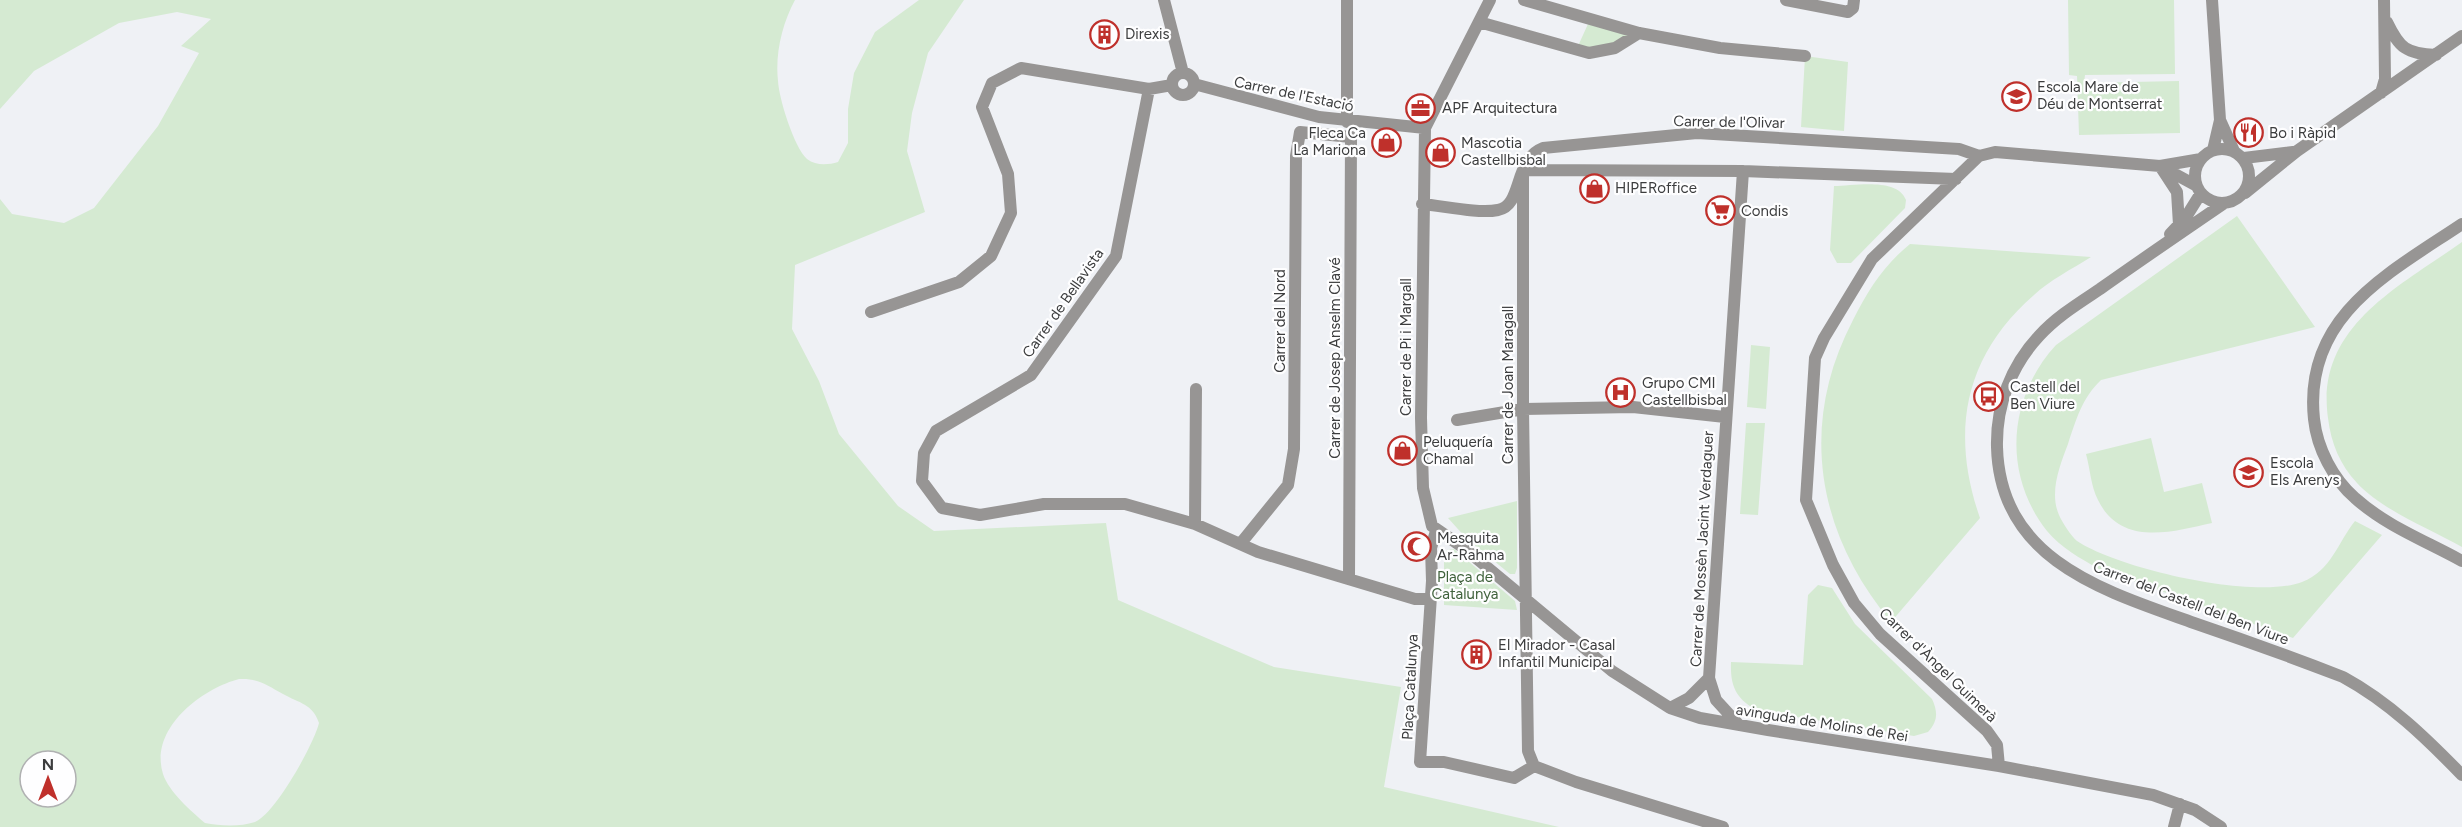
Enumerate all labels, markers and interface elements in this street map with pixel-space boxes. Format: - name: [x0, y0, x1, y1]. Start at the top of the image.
- building icon: Direxis: [1088, 18, 1120, 50]
- place label: Direxis: [1125, 25, 1170, 43]
- street label: Carrer de l'Estació: [1232, 73, 1356, 116]
- place label: Escola Mare de Déu de Montserrat: [2037, 78, 2163, 113]
- school or university icon: Escola Mare de Déu de Montserrat: [2000, 80, 2032, 112]
- office icon: APF Arquitectura: [1405, 92, 1437, 124]
- place label: APF Arquitectura: [1442, 99, 1557, 117]
- street label: Carrer de l'Olivar: [1673, 112, 1785, 132]
- restaurant icon: Bo i Ràpid: [2232, 117, 2264, 149]
- place label: Fleca Ca La Mariona: [1293, 124, 1366, 159]
- place label: Bo i Ràpid: [2269, 124, 2336, 142]
- shop icon: Fleca Ca La Mariona: [1371, 126, 1403, 158]
- place label: Mascotia Castellbisbal: [1461, 134, 1546, 169]
- shop icon: Mascotia Castellbisbal: [1424, 136, 1456, 168]
- shop icon: HIPERoffice: [1578, 172, 1610, 204]
- place label: HIPERoffice: [1615, 179, 1697, 197]
- supermarket icon: Condis: [1704, 195, 1736, 227]
- place label: Condis: [1741, 202, 1788, 220]
- street label: Carrer de Bellavista: [1019, 245, 1107, 361]
- street label: Carrer de Josep Anselm Clavé: [1326, 257, 1344, 459]
- street label: Carrer del Nord: [1271, 269, 1289, 373]
- street label: Carrer de Pi i Margall: [1397, 278, 1415, 416]
- street label: Carrer de Joan Maragall: [1499, 306, 1517, 464]
- place label: Grupo CMI Castellbisbal: [1642, 374, 1727, 409]
- hospital icon: Grupo CMI Castellbisbal: [1605, 376, 1637, 408]
- place label: Castell del Ben Viure: [2010, 378, 2080, 413]
- bus stop icon: Castell del Ben Viure: [1973, 380, 2005, 412]
- street label: Carrer de Mossèn Jacint Verdaguer: [1687, 430, 1717, 668]
- place label: Peluquería Chamal: [1423, 433, 1493, 468]
- shop icon: Peluquería Chamal: [1386, 435, 1418, 467]
- place label: Escola Els Arenys: [2270, 454, 2339, 489]
- school or university icon: Escola Els Arenys: [2233, 456, 2265, 488]
- place label: Mesquita Ar-Rahma: [1437, 529, 1504, 564]
- mosque icon: Mesquita Ar-Rahma: [1400, 531, 1432, 563]
- street label: Carrer del Castell del Ben Viure: [2091, 557, 2291, 649]
- park label: Plaça de Catalunya: [1431, 568, 1499, 603]
- street label: Carrer d'Àngel Guimerà: [1875, 604, 2001, 726]
- street label: Plaça Catalunya: [1398, 634, 1422, 740]
- place label: El Mirador - Casal Infantil Municipal: [1498, 636, 1615, 671]
- building icon: El Mirador - Casal Infantil Municipal: [1461, 638, 1493, 670]
- street label: avinguda de Molins de Rei: [1735, 700, 1909, 746]
- north arrow: [18, 749, 78, 809]
- text: N: [42, 755, 54, 774]

